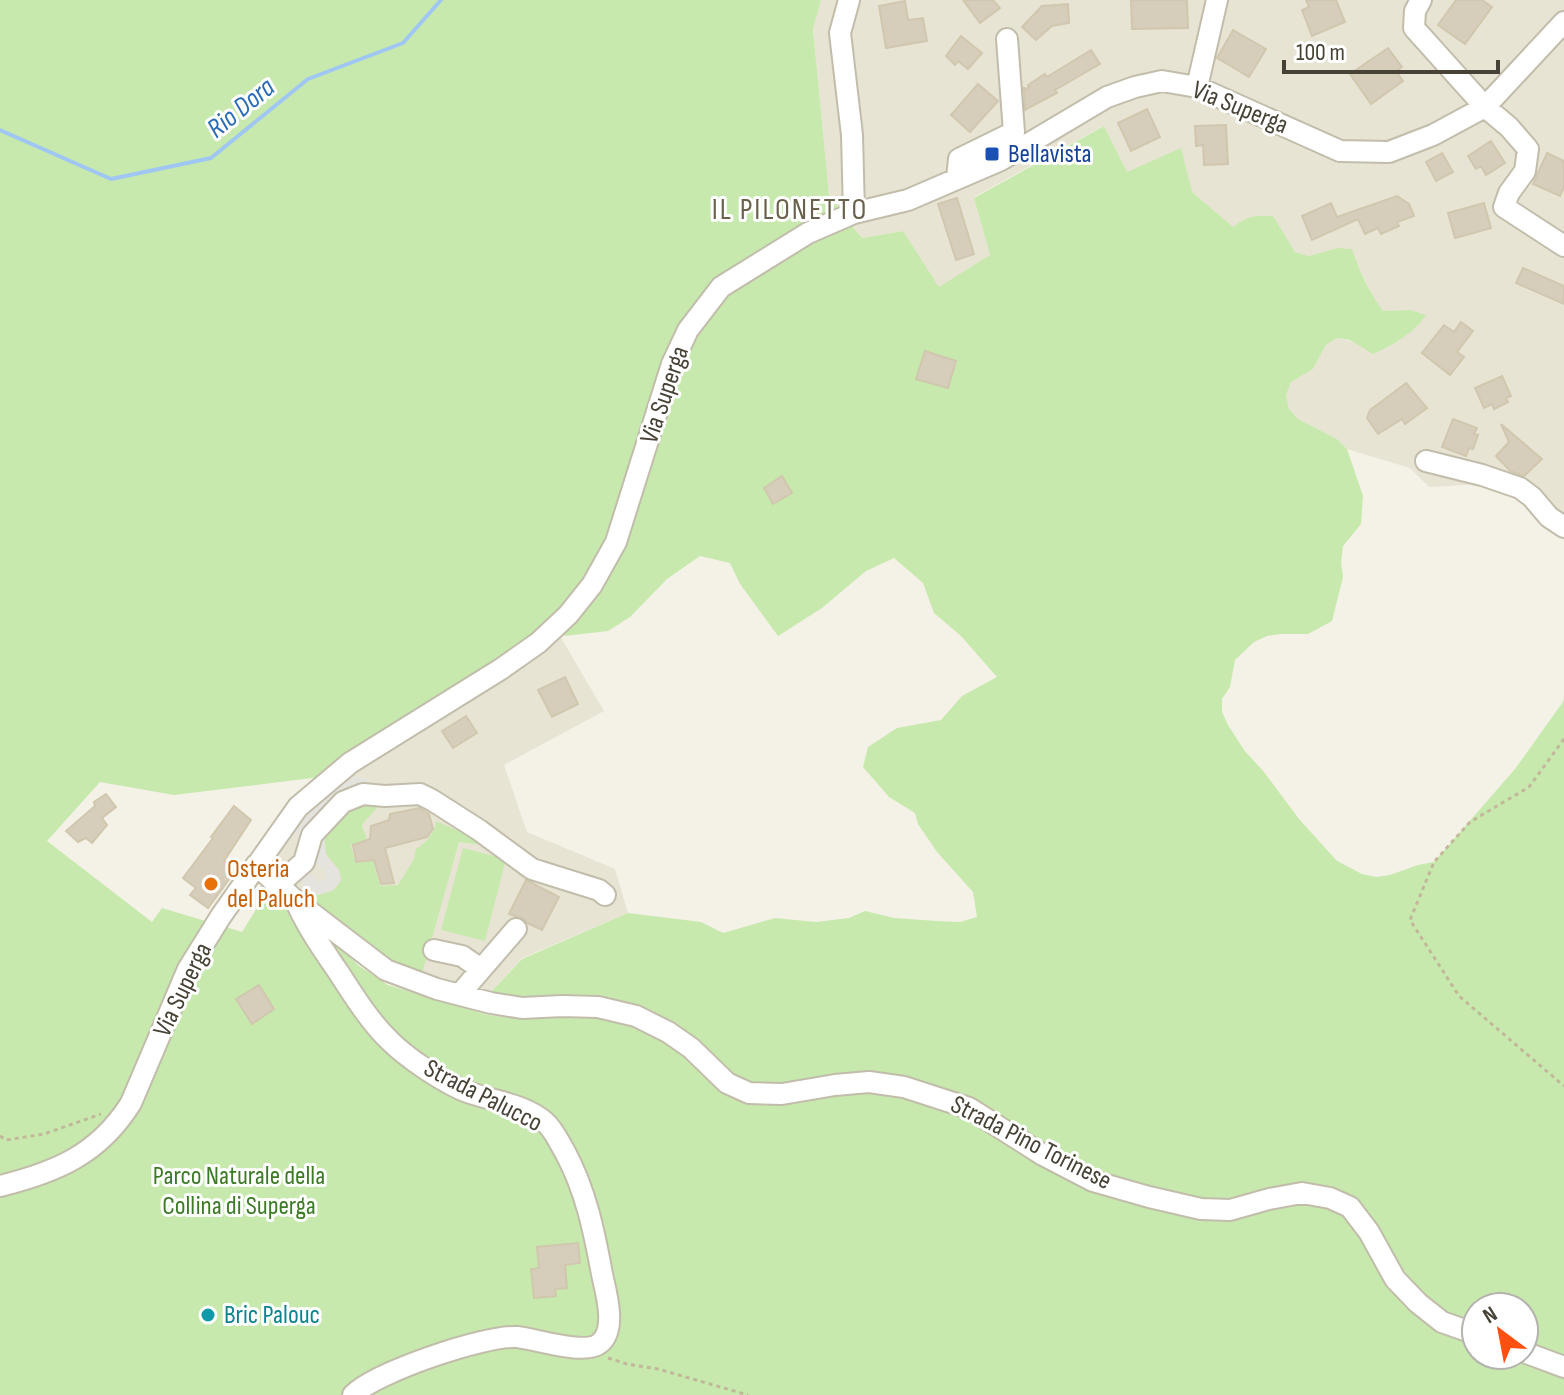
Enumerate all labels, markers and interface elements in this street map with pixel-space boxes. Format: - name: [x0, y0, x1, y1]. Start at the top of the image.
- scale bar: [1284, 24, 1498, 74]
- text: 100 m: [1296, 38, 1345, 67]
- water label: Rio Dora: [201, 70, 282, 145]
- street label: Via Superga: [1188, 75, 1292, 141]
- place label: Bellavista: [1008, 139, 1092, 170]
- marker: Bellavista: [983, 145, 1001, 163]
- district label: IL PILONETTO: [712, 192, 868, 228]
- street label: Via Superga: [634, 342, 696, 448]
- place label: Osteria del Paluch: [227, 854, 315, 915]
- marker: Osteria del Paluch: [202, 875, 220, 893]
- street label: Via Superga: [147, 938, 219, 1042]
- street label: Strada Palucco: [419, 1053, 547, 1139]
- street label: Strada Pino Torinese: [945, 1089, 1117, 1197]
- park label: Parco Naturale della Collina di Superga: [153, 1161, 325, 1222]
- north arrow: [1460, 1291, 1540, 1371]
- place label: Bric Palouc: [224, 1300, 320, 1331]
- text: N: [1478, 1301, 1502, 1330]
- marker: Bric Palouc: [199, 1306, 217, 1324]

